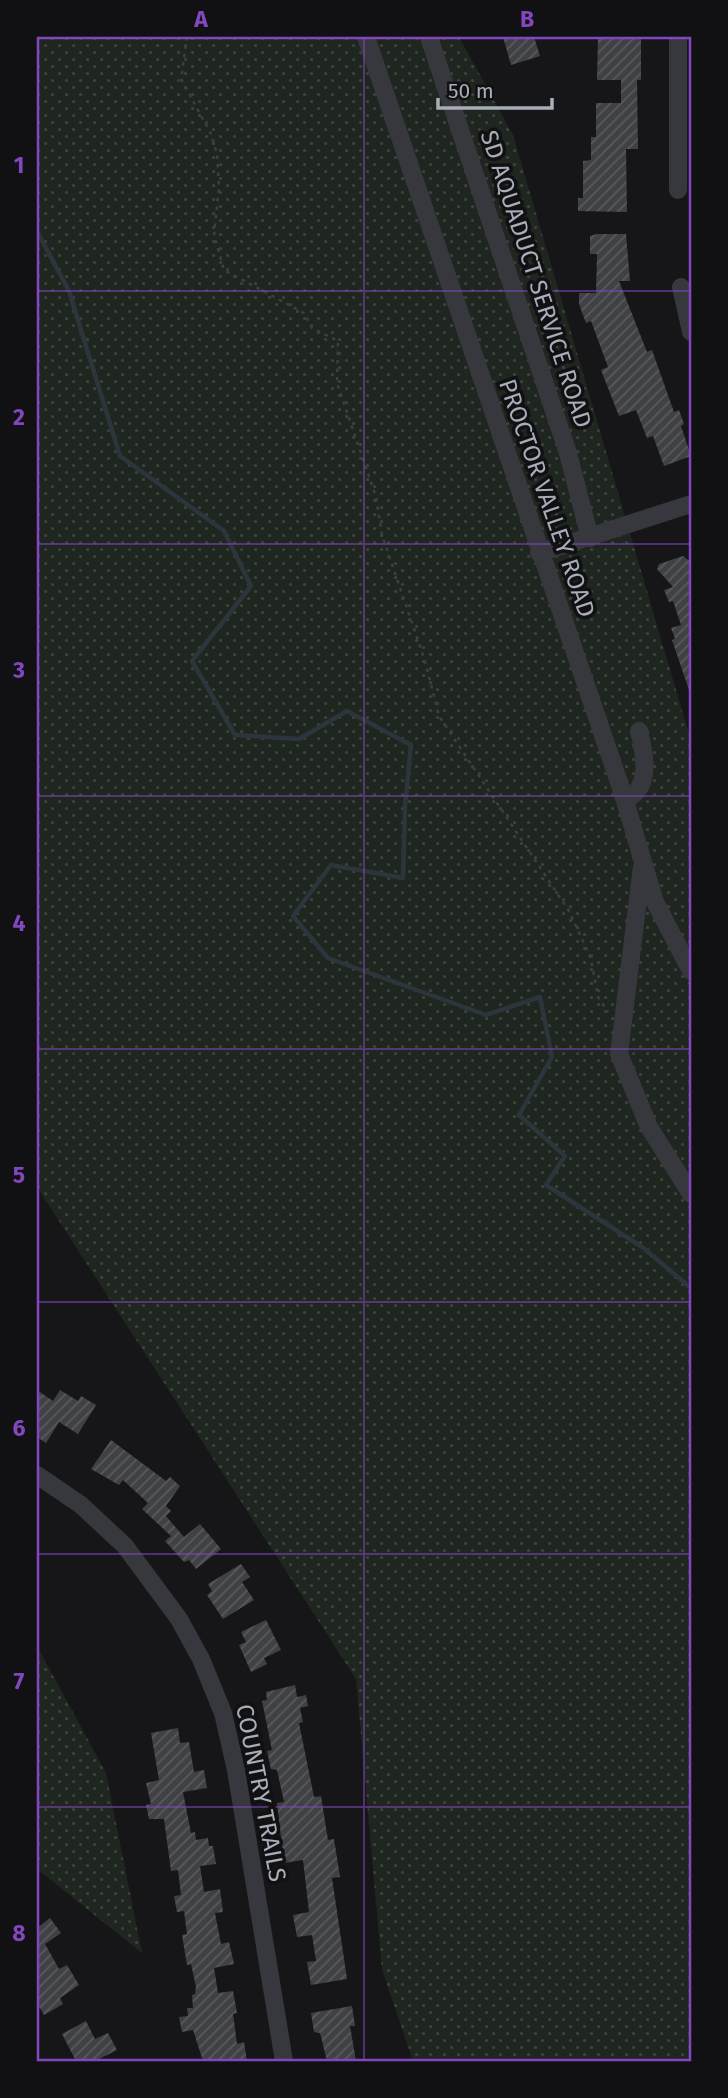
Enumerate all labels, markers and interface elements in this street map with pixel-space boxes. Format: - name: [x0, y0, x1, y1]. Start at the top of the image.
- text: A: [193, 5, 208, 33]
- text: B: [520, 5, 534, 33]
- scale bar: [438, 66, 551, 110]
- text: 50 m: [448, 78, 494, 104]
- street label: SD AQUADUCT SERVICE ROAD: [475, 127, 597, 431]
- text: 1: [14, 151, 24, 179]
- street label: PROCTOR VALLEY ROAD: [493, 375, 601, 621]
- text: 2: [13, 403, 25, 431]
- text: 3: [12, 656, 25, 684]
- text: 4: [13, 909, 26, 937]
- text: 5: [13, 1161, 25, 1189]
- text: 6: [13, 1414, 26, 1442]
- text: 7: [14, 1667, 25, 1695]
- street label: COUNTRY TRAILS: [230, 1702, 292, 1884]
- text: 8: [12, 1919, 26, 1947]

